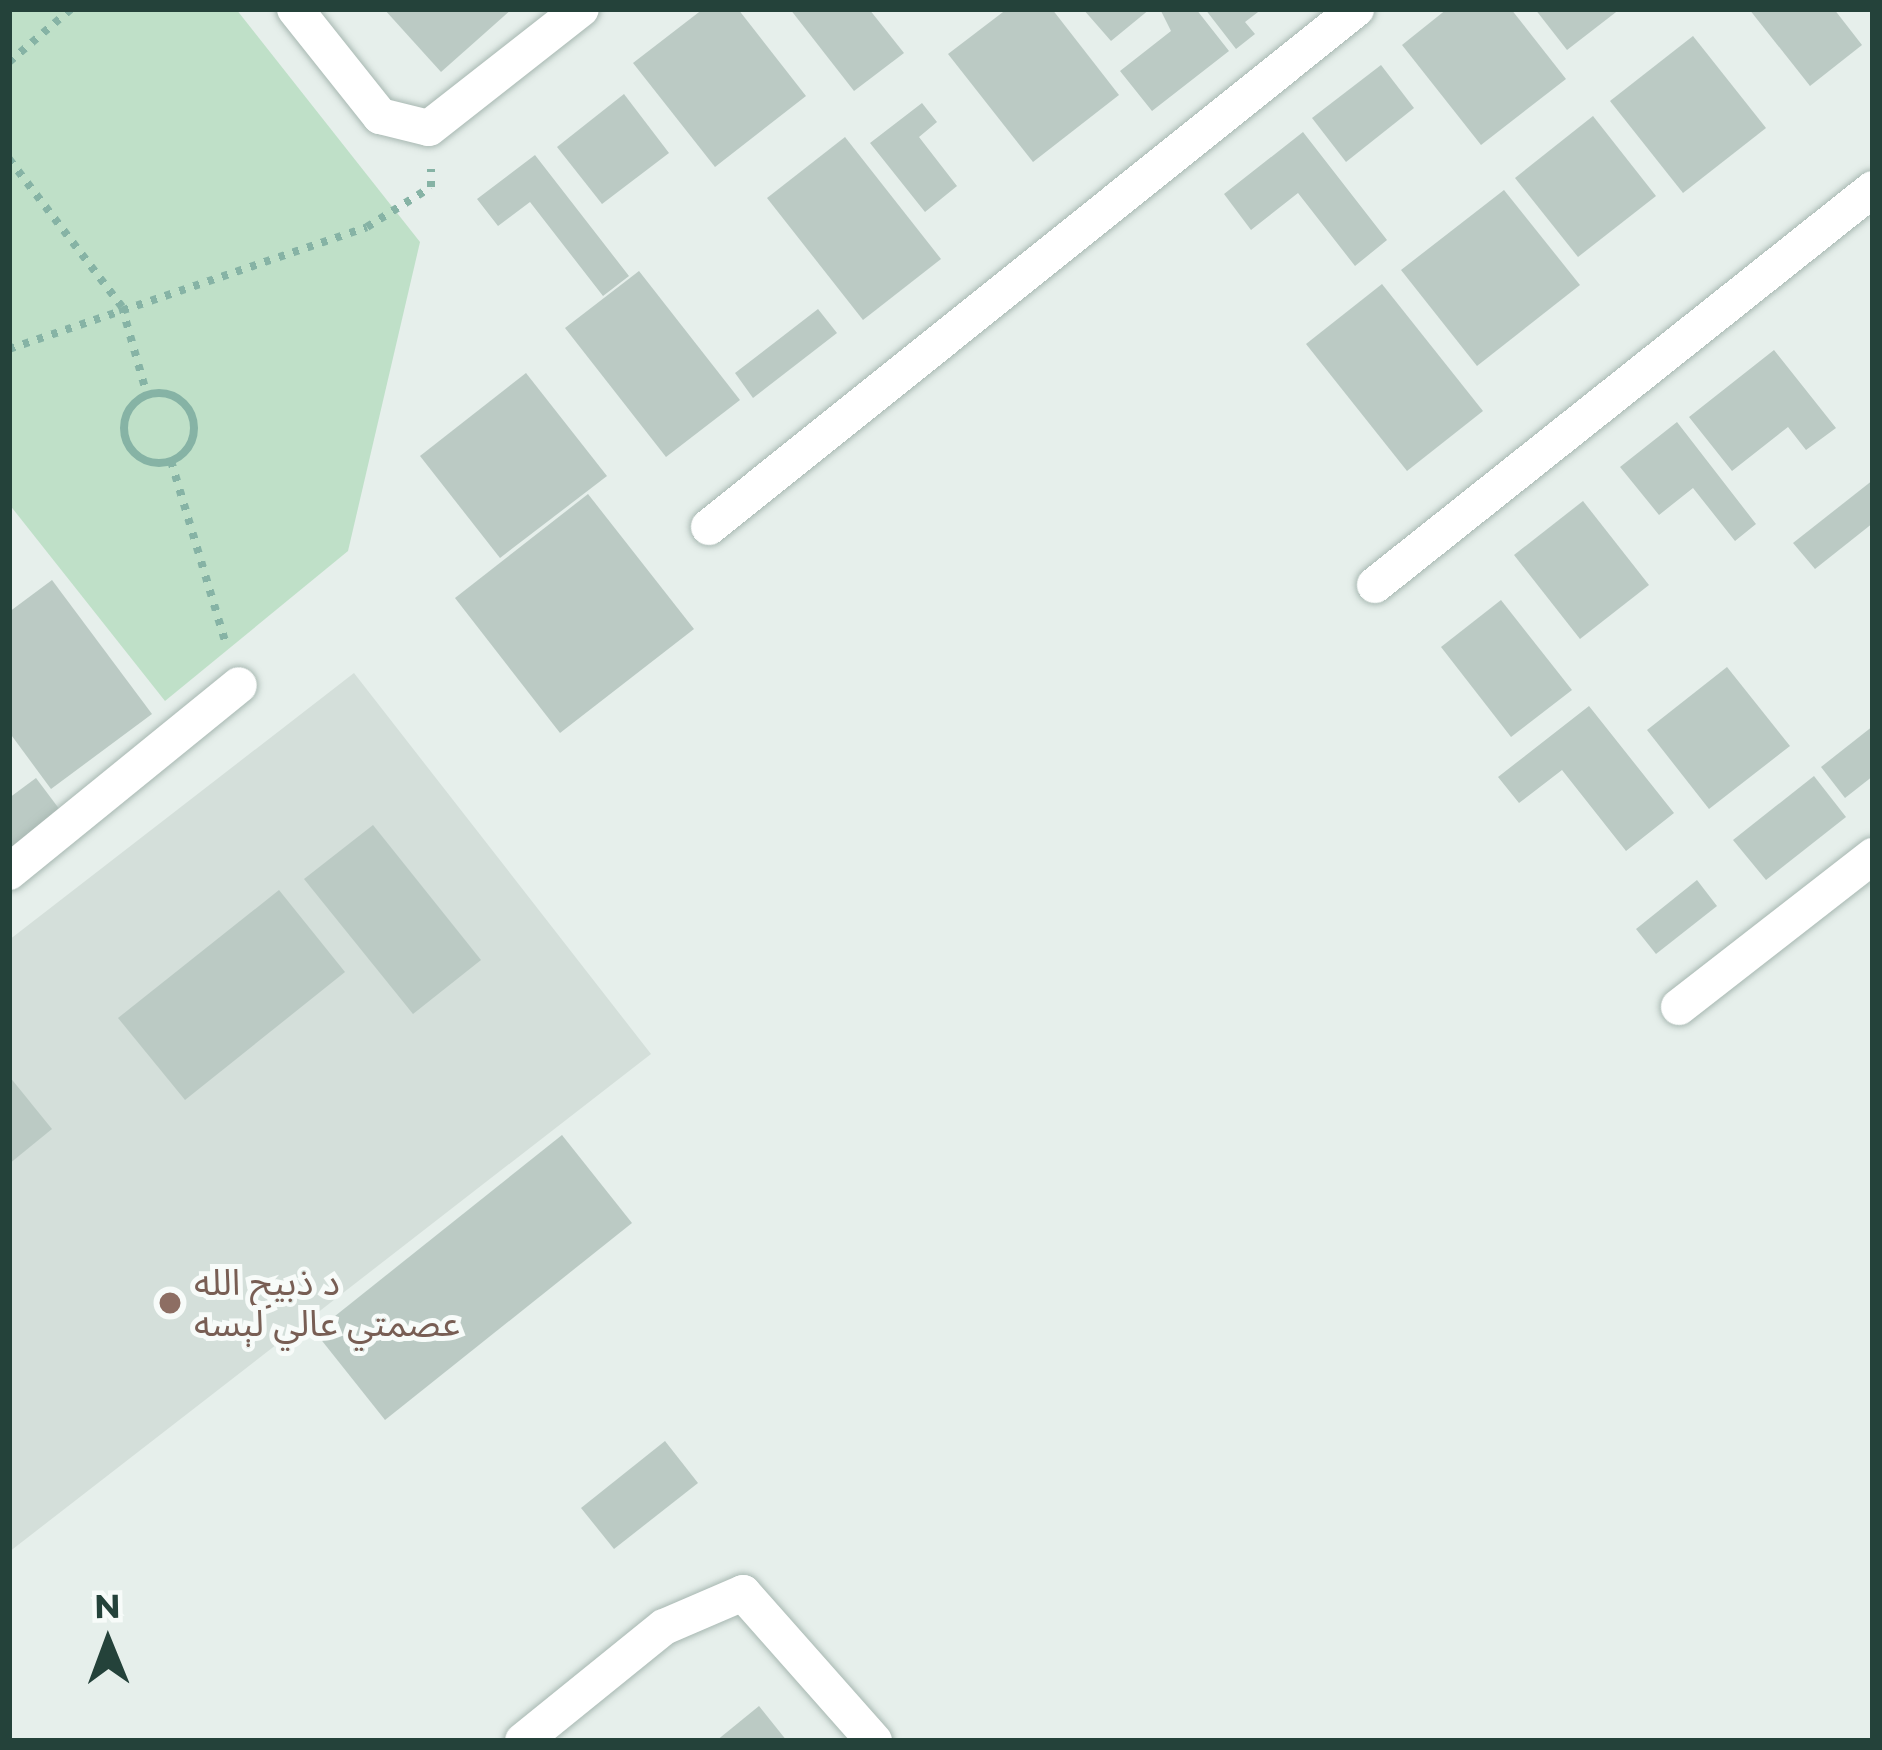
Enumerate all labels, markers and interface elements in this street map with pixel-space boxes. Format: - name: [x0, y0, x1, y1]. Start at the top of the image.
- place label: د ذبیح الله عصمتي عالي لېسه: [194, 1260, 460, 1345]
- marker: د ذبیح الله عصمتي عالي لېسه: [157, 1290, 183, 1316]
- north arrow: [48, 1582, 168, 1702]
- text: N: [94, 1586, 121, 1626]

